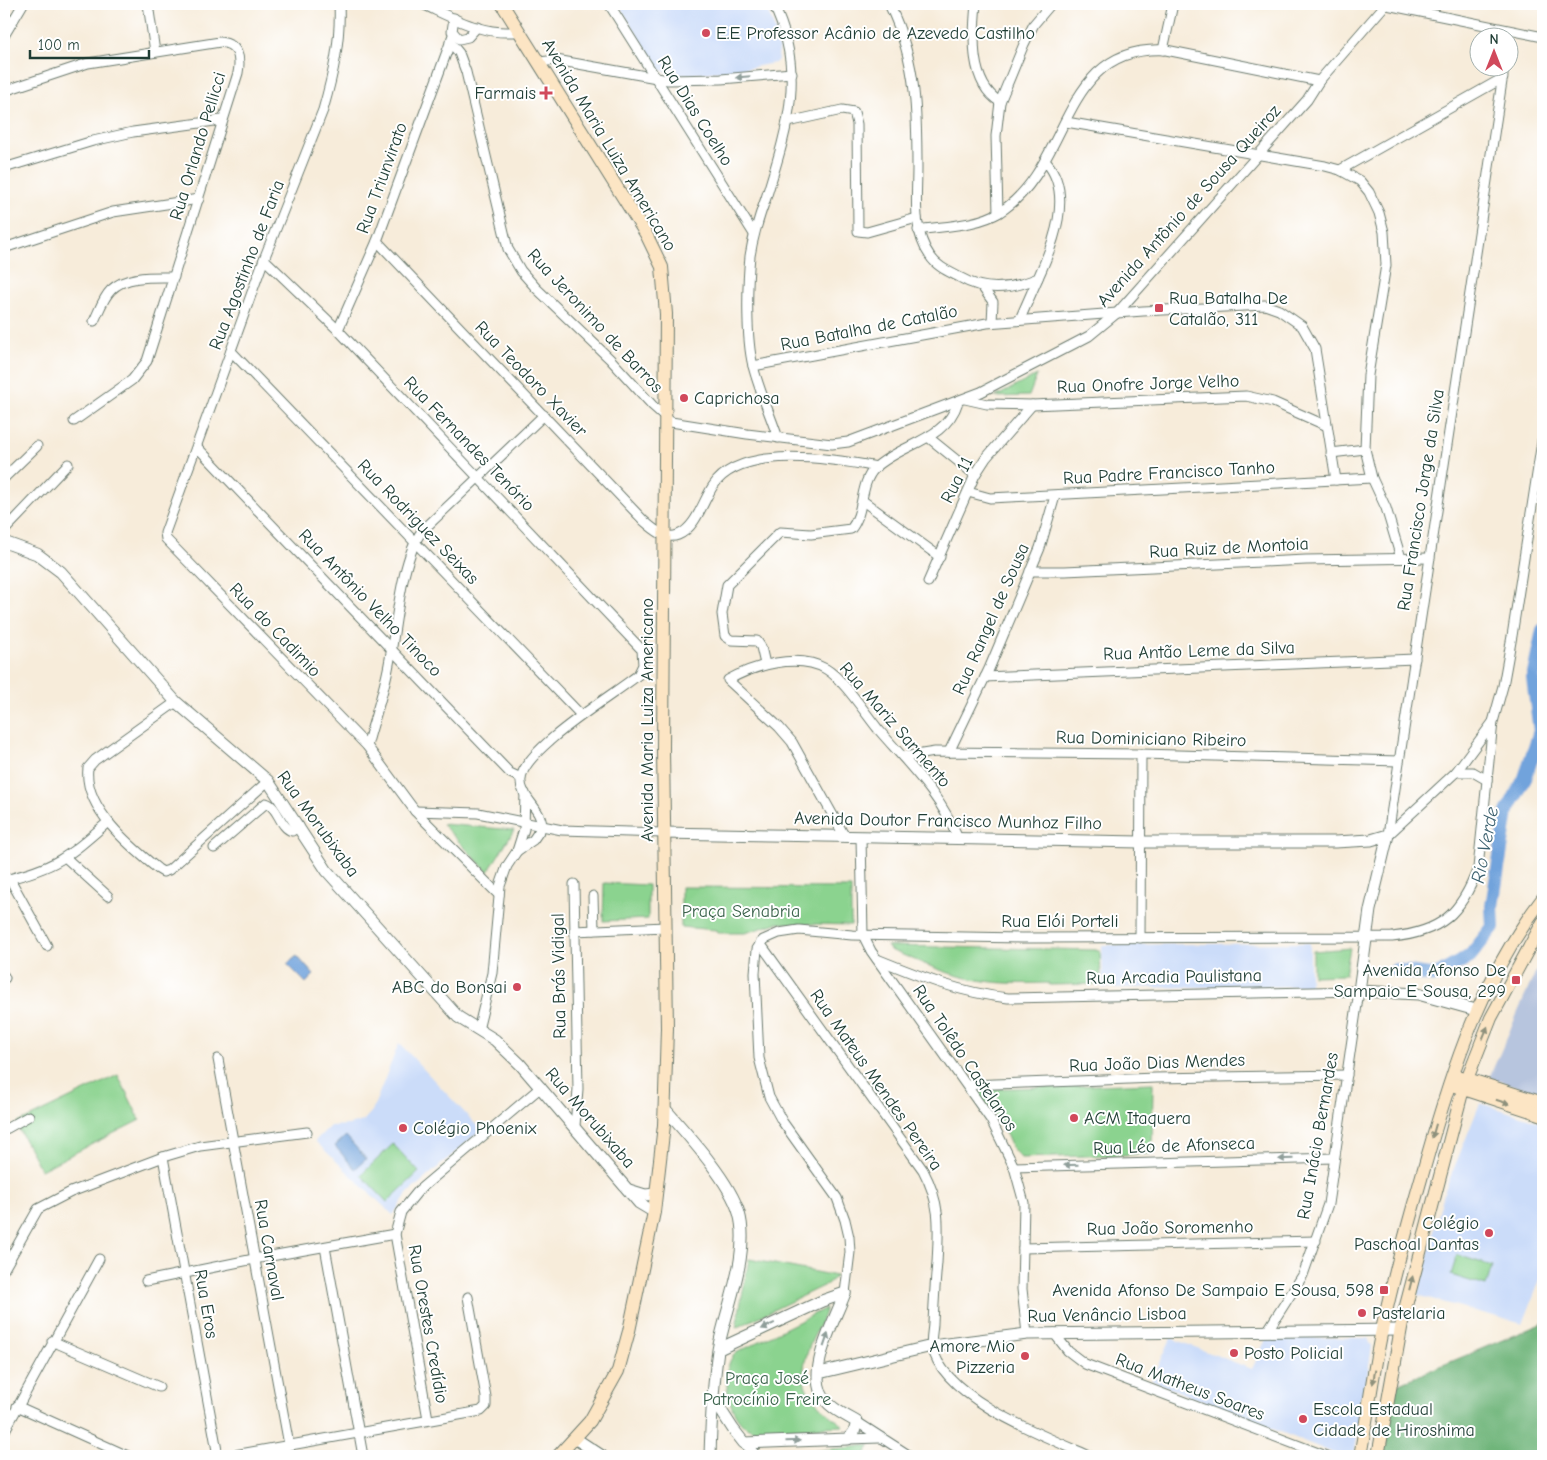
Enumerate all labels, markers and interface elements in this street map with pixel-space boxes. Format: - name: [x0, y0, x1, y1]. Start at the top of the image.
- place label: E.E Professor Acânio de Azevedo Castilho: [716, 23, 1035, 44]
- marker: E.E Professor Acânio de Azevedo Castilho: [700, 27, 712, 39]
- scale bar: [30, 28, 149, 60]
- north arrow: [1470, 28, 1520, 78]
- text: N: [1489, 31, 1499, 48]
- street label: Avenida Maria Luiza Americano: [537, 35, 681, 255]
- text: 100 m: [38, 36, 80, 54]
- street label: Rua Dias Coelho: [653, 52, 737, 170]
- street label: Rua Orlando Pellicci: [165, 69, 231, 223]
- one-way arrow: [735, 74, 751, 82]
- place label: Farmais: [474, 83, 536, 104]
- marker: Farmais: [540, 87, 552, 99]
- street label: Avenida Antônio de Sousa Queiroz: [1093, 101, 1285, 311]
- street label: Rua Triunvirato: [352, 120, 412, 236]
- street label: Rua Agostinho de Faria: [205, 177, 289, 353]
- street label: Rua Jeronimo de Barros: [523, 245, 667, 397]
- place label: Rua Batalha De Catalão, 311: [1169, 288, 1288, 330]
- street label: Rua Batalha de Catalão: [779, 301, 959, 355]
- marker: Rua Batalha De Catalão, 311: [1153, 302, 1165, 314]
- street label: Rua Teodoro Xavier: [470, 317, 592, 442]
- street label: Rua Onofre Jorge Velho: [1056, 370, 1240, 398]
- street label: Rua Fernandes Tenório: [399, 372, 539, 516]
- place label: Caprichosa: [694, 388, 780, 409]
- street label: Rua Francisco Jorge da Silva: [1393, 388, 1449, 612]
- marker: Caprichosa: [678, 392, 690, 404]
- street label: Rua 11: [936, 453, 978, 507]
- street label: Rua Rodriguez Seixas: [353, 455, 483, 589]
- street label: Rua Padre Francisco Tanho: [1063, 457, 1275, 489]
- street label: Rua Antônio Velho Tinoco: [294, 525, 446, 681]
- street label: Rua Ruiz de Montoia: [1149, 533, 1309, 563]
- street label: Rua Rangel de Sousa: [948, 540, 1034, 698]
- street label: Rua do Cadimio: [225, 579, 325, 681]
- street label: Avenida Maria Luiza Americano: [637, 598, 658, 842]
- street label: Rua Antão Leme da Silva: [1103, 637, 1295, 665]
- street label: Rua Mariz Sarmento: [835, 658, 955, 792]
- street label: Rua Dominiciano Ribeiro: [1056, 727, 1246, 751]
- street label: Rua Morubixaba: [272, 767, 364, 881]
- water label: Rio Verde: [1467, 804, 1503, 885]
- street label: Avenida Doutor Francisco Munhoz Filho: [794, 808, 1102, 834]
- park label: Praça Senabria: [682, 901, 800, 922]
- street label: Rua Elói Porteli: [1001, 911, 1119, 932]
- street label: Rua Brás Vidigal: [547, 913, 571, 1039]
- place label: Avenida Afonso De Sampaio E Sousa, 299: [1334, 960, 1506, 1002]
- street label: Rua Arcadia Paulistana: [1086, 965, 1262, 989]
- marker: Avenida Afonso De Sampaio E Sousa, 299: [1510, 974, 1522, 986]
- place label: ABC do Bonsai: [392, 977, 507, 998]
- marker: ABC do Bonsai: [511, 981, 523, 993]
- street label: Rua Tolêdo Castelanos: [908, 981, 1022, 1135]
- street label: Rua Mateus Mendes Pereira: [805, 985, 947, 1175]
- one-way arrow: [1481, 1025, 1489, 1040]
- street label: Rua João Dias Mendes: [1069, 1049, 1245, 1077]
- street label: Rua Inácio Bernardes: [1293, 1051, 1343, 1221]
- street label: Rua Morubixaba: [541, 1063, 639, 1173]
- one-way arrow: [1496, 1098, 1511, 1106]
- place label: ACM Itaquera: [1084, 1108, 1191, 1129]
- marker: ACM Itaquera: [1068, 1112, 1080, 1124]
- place label: Colégio Phoenix: [413, 1118, 537, 1139]
- marker: Colégio Phoenix: [397, 1122, 409, 1134]
- one-way arrow: [1430, 1124, 1438, 1139]
- street label: Rua Léo de Afonseca: [1093, 1133, 1255, 1159]
- one-way arrow: [1277, 1155, 1293, 1163]
- one-way arrow: [1062, 1161, 1078, 1169]
- street label: Rua Carnaval: [250, 1198, 288, 1302]
- place label: Colégio Paschoal Dantas: [1354, 1213, 1479, 1255]
- street label: Rua João Soromenho: [1087, 1216, 1253, 1240]
- marker: Colégio Paschoal Dantas: [1483, 1227, 1495, 1239]
- street label: Rua Orestes Credídio: [404, 1243, 452, 1405]
- street label: Rua Eros: [190, 1268, 222, 1340]
- one-way arrow: [1407, 1275, 1415, 1290]
- place label: Avenida Afonso De Sampaio E Sousa, 598: [1052, 1280, 1374, 1301]
- marker: Avenida Afonso De Sampaio E Sousa, 598: [1378, 1284, 1390, 1296]
- street label: Rua Venâncio Lisboa: [1027, 1303, 1187, 1327]
- place label: Pastelaria: [1372, 1303, 1446, 1324]
- marker: Pastelaria: [1356, 1307, 1368, 1319]
- one-way arrow: [761, 1323, 775, 1331]
- one-way arrow: [822, 1332, 830, 1347]
- place label: Amore Mio Pizzeria: [930, 1336, 1015, 1378]
- place label: Posto Policial: [1244, 1343, 1343, 1364]
- marker: Posto Policial: [1228, 1347, 1240, 1359]
- street label: Rua Matheus Soares: [1112, 1349, 1268, 1425]
- marker: Amore Mio Pizzeria: [1019, 1350, 1031, 1362]
- park label: Praça José Patrocínio Freire: [703, 1368, 831, 1410]
- one-way arrow: [1370, 1369, 1378, 1385]
- place label: Escola Estadual Cidade de Hiroshima: [1313, 1399, 1475, 1441]
- marker: Escola Estadual Cidade de Hiroshima: [1297, 1413, 1309, 1425]
- one-way arrow: [785, 1436, 801, 1444]

